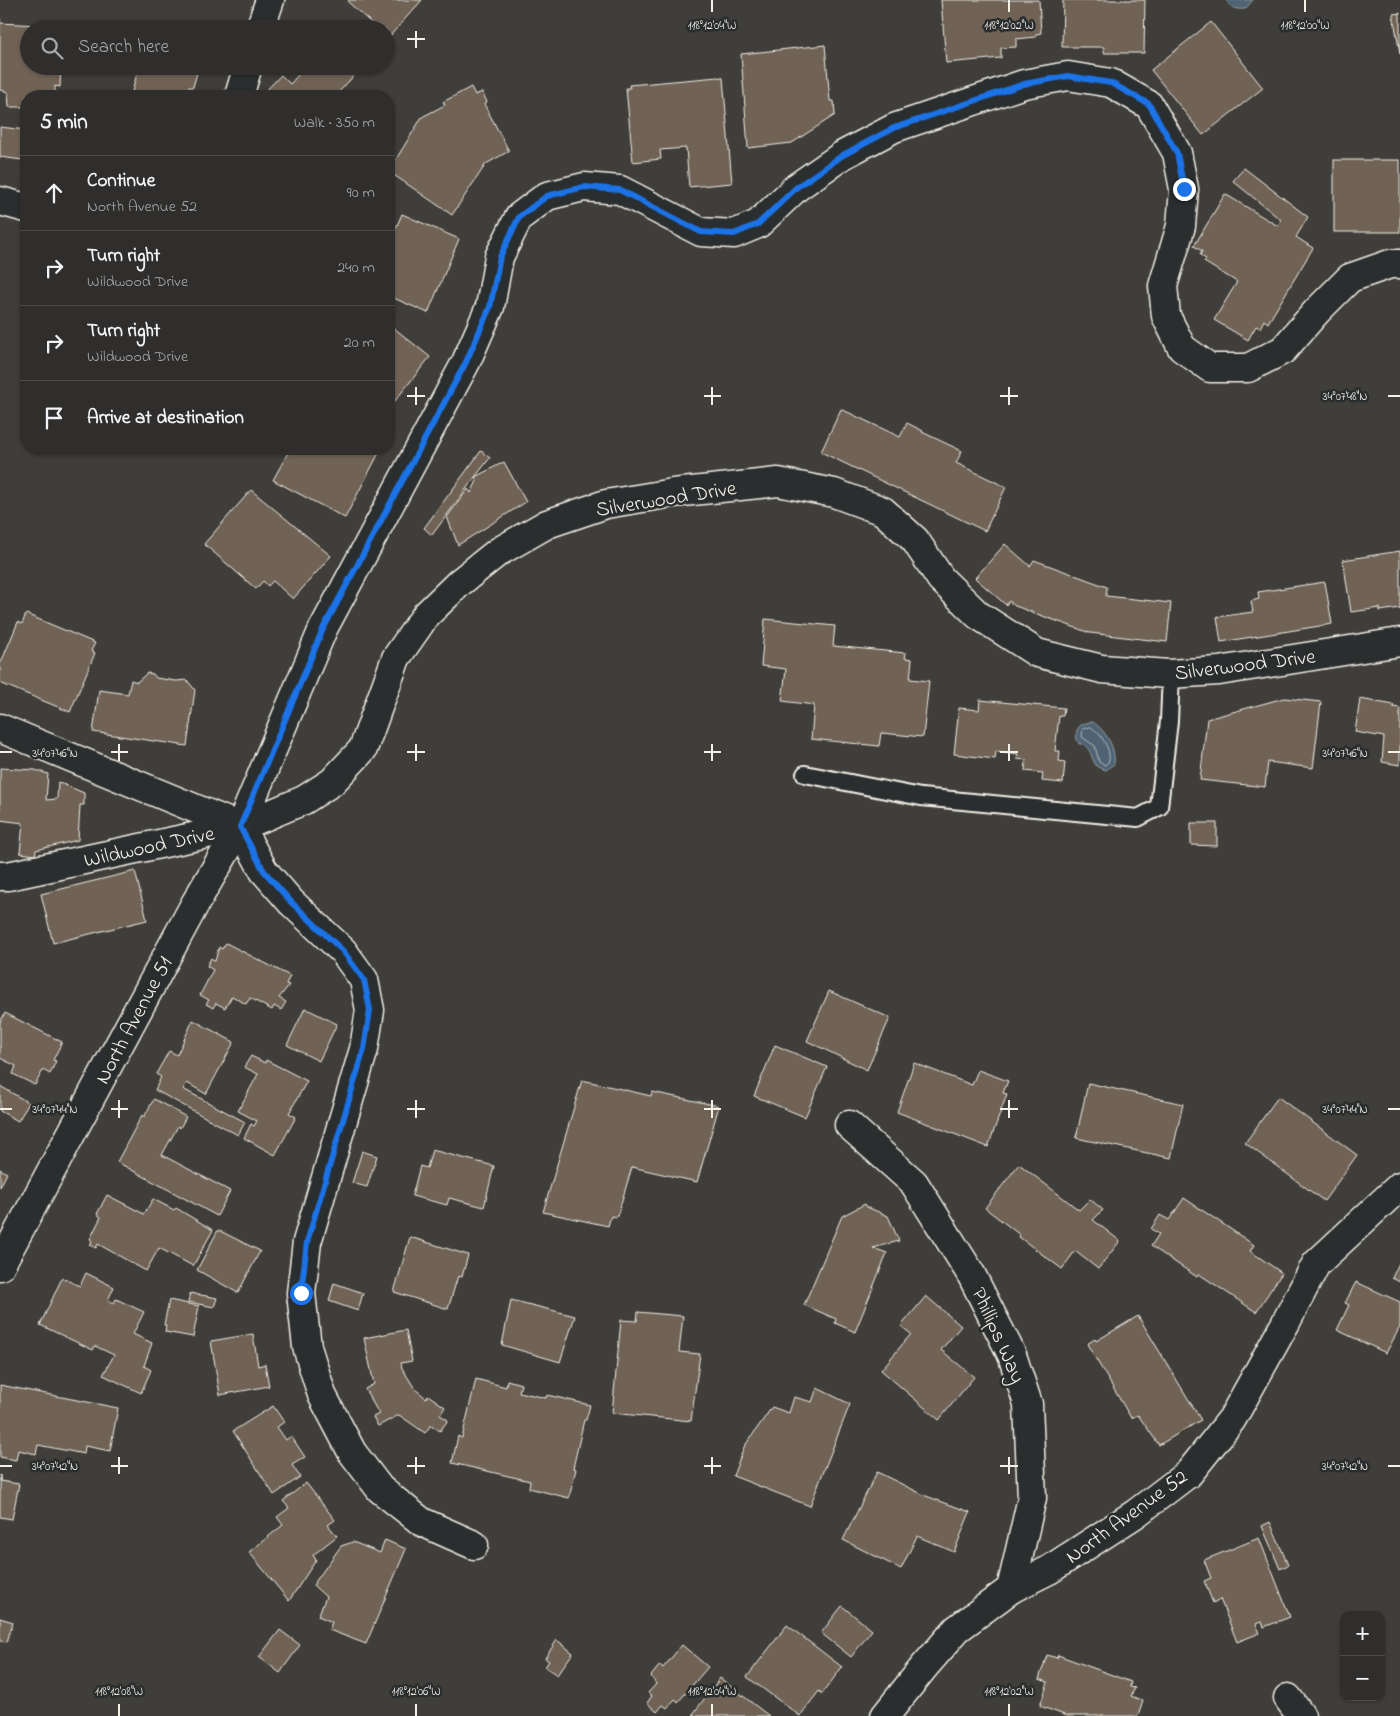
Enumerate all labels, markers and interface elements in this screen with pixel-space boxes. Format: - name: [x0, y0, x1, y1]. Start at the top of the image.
- text: 118°12'04"W: [688, 17, 736, 35]
- text: 118°12'02"W: [984, 17, 1034, 35]
- text: 118°12'00"W: [1281, 17, 1329, 35]
- search box: [20, 20, 395, 75]
- icon: search: [38, 34, 66, 62]
- text: Search here: [78, 34, 169, 61]
- text: 5 min: [40, 108, 88, 138]
- text: Walk · 350 m: [294, 111, 375, 135]
- text: Continue: [87, 168, 155, 195]
- route end: [1173, 178, 1196, 201]
- icon: ahead: [40, 179, 68, 207]
- text: 90 m: [347, 181, 375, 205]
- text: North Avenue 52: [87, 195, 197, 219]
- text: Turn right: [87, 243, 160, 270]
- icon: right: [40, 254, 68, 282]
- text: 240 m: [337, 256, 375, 280]
- text: Wildwood Drive: [87, 270, 188, 294]
- text: Turn right: [87, 318, 160, 345]
- icon: right: [40, 329, 68, 357]
- text: 20 m: [344, 331, 375, 355]
- text: Wildwood Drive: [87, 345, 188, 369]
- text: 34°07'48"N: [1323, 388, 1367, 406]
- icon: arrive: [40, 404, 68, 432]
- text: Arrive at destination: [87, 405, 244, 432]
- street label: Silverwood Drive: [594, 474, 739, 526]
- street label: Silverwood Drive: [1173, 642, 1318, 690]
- text: 34°07'46"N: [32, 745, 78, 763]
- text: 34°07'46"N: [1322, 745, 1368, 763]
- street label: Wildwood Drive: [81, 819, 218, 876]
- street label: North Avenue 51: [89, 952, 181, 1090]
- text: 34°07'44"N: [32, 1101, 78, 1119]
- text: 34°07'44"N: [1322, 1101, 1368, 1119]
- route start: [290, 1282, 313, 1305]
- street label: Phillips Way: [961, 1283, 1032, 1389]
- text: 34°07'42"N: [32, 1458, 78, 1476]
- text: 34°07'42"N: [1322, 1458, 1368, 1476]
- street label: North Avenue 52: [1060, 1463, 1194, 1572]
- map controls: [1340, 1611, 1385, 1701]
- button: +: [1340, 1611, 1385, 1656]
- button: −: [1340, 1656, 1385, 1701]
- text: 118°12'08"W: [95, 1683, 143, 1701]
- text: 118°12'06"W: [392, 1683, 440, 1701]
- text: 118°12'04"W: [688, 1683, 736, 1701]
- text: 118°12'02"W: [984, 1683, 1034, 1701]

